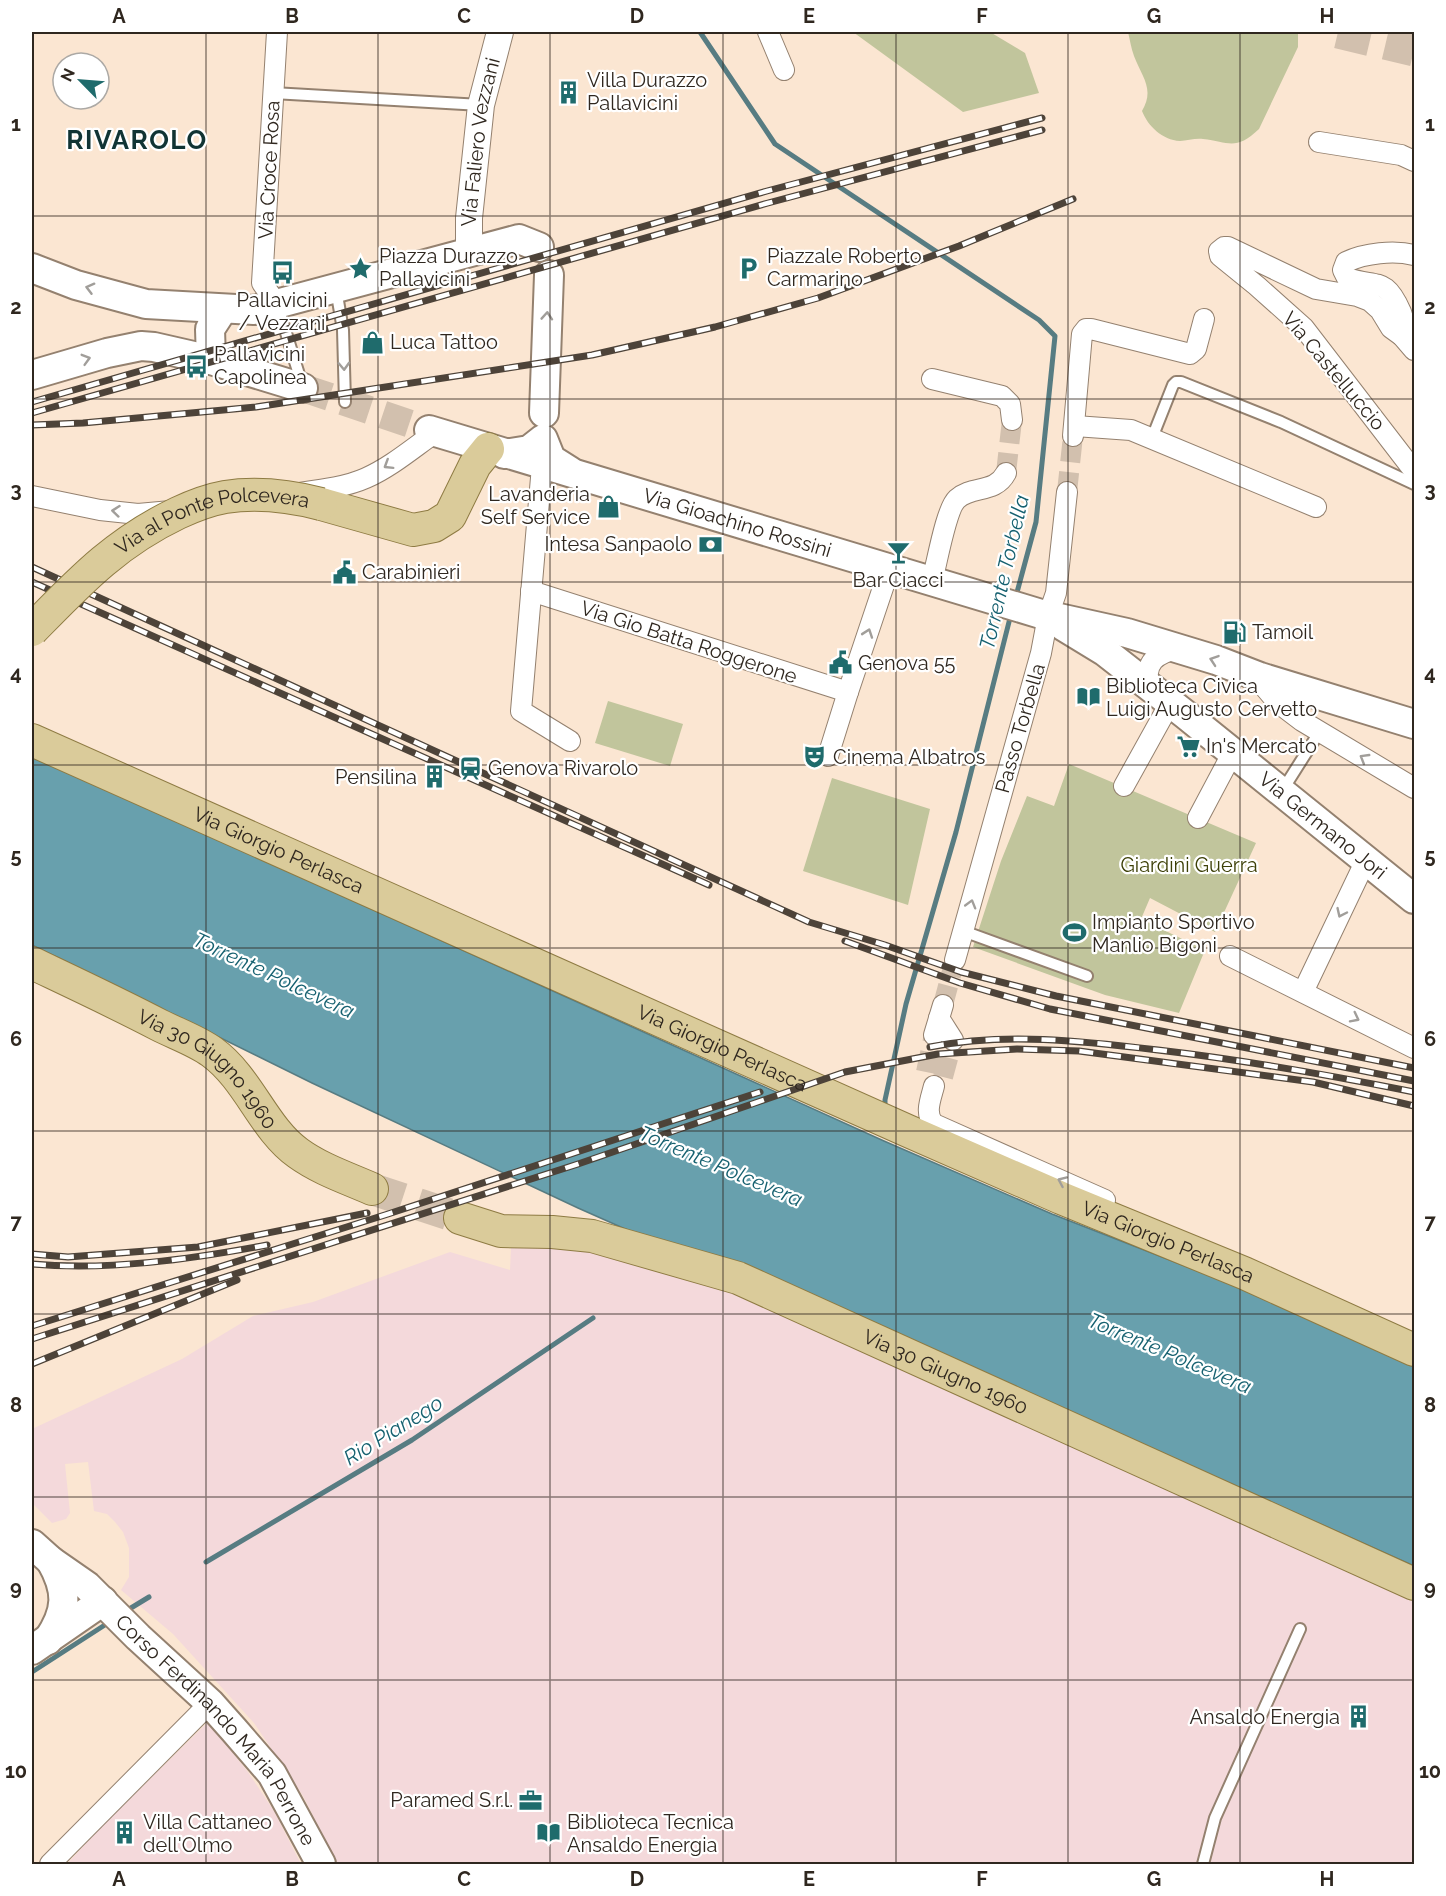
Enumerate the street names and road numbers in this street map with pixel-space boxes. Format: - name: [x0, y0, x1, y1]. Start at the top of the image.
- street label: Via Faliero Vezzani: [457, 55, 505, 226]
- street label: Via Croce Rosa: [253, 100, 285, 240]
- street label: Via Castelluccio: [1277, 307, 1391, 435]
- street label: Via al Ponte Polcevera: [110, 483, 312, 560]
- street label: Via Gioachino Rossini: [640, 483, 834, 562]
- street label: Via Gio Batta Roggerone: [578, 596, 801, 688]
- street label: Passo Torbella: [990, 660, 1050, 796]
- street label: Via Germano Jori: [1254, 767, 1392, 884]
- street label: Via Giorgio Perlasca: [190, 802, 367, 899]
- street label: Via Giorgio Perlasca: [633, 1000, 811, 1097]
- street label: Via 30 Giugno 1960: [134, 1004, 282, 1134]
- street label: Via Giorgio Perlasca: [1078, 1196, 1258, 1288]
- street label: Via 30 Giugno 1960: [859, 1324, 1032, 1420]
- street label: Corso Ferdinando Maria Perrone: [111, 1610, 321, 1850]

